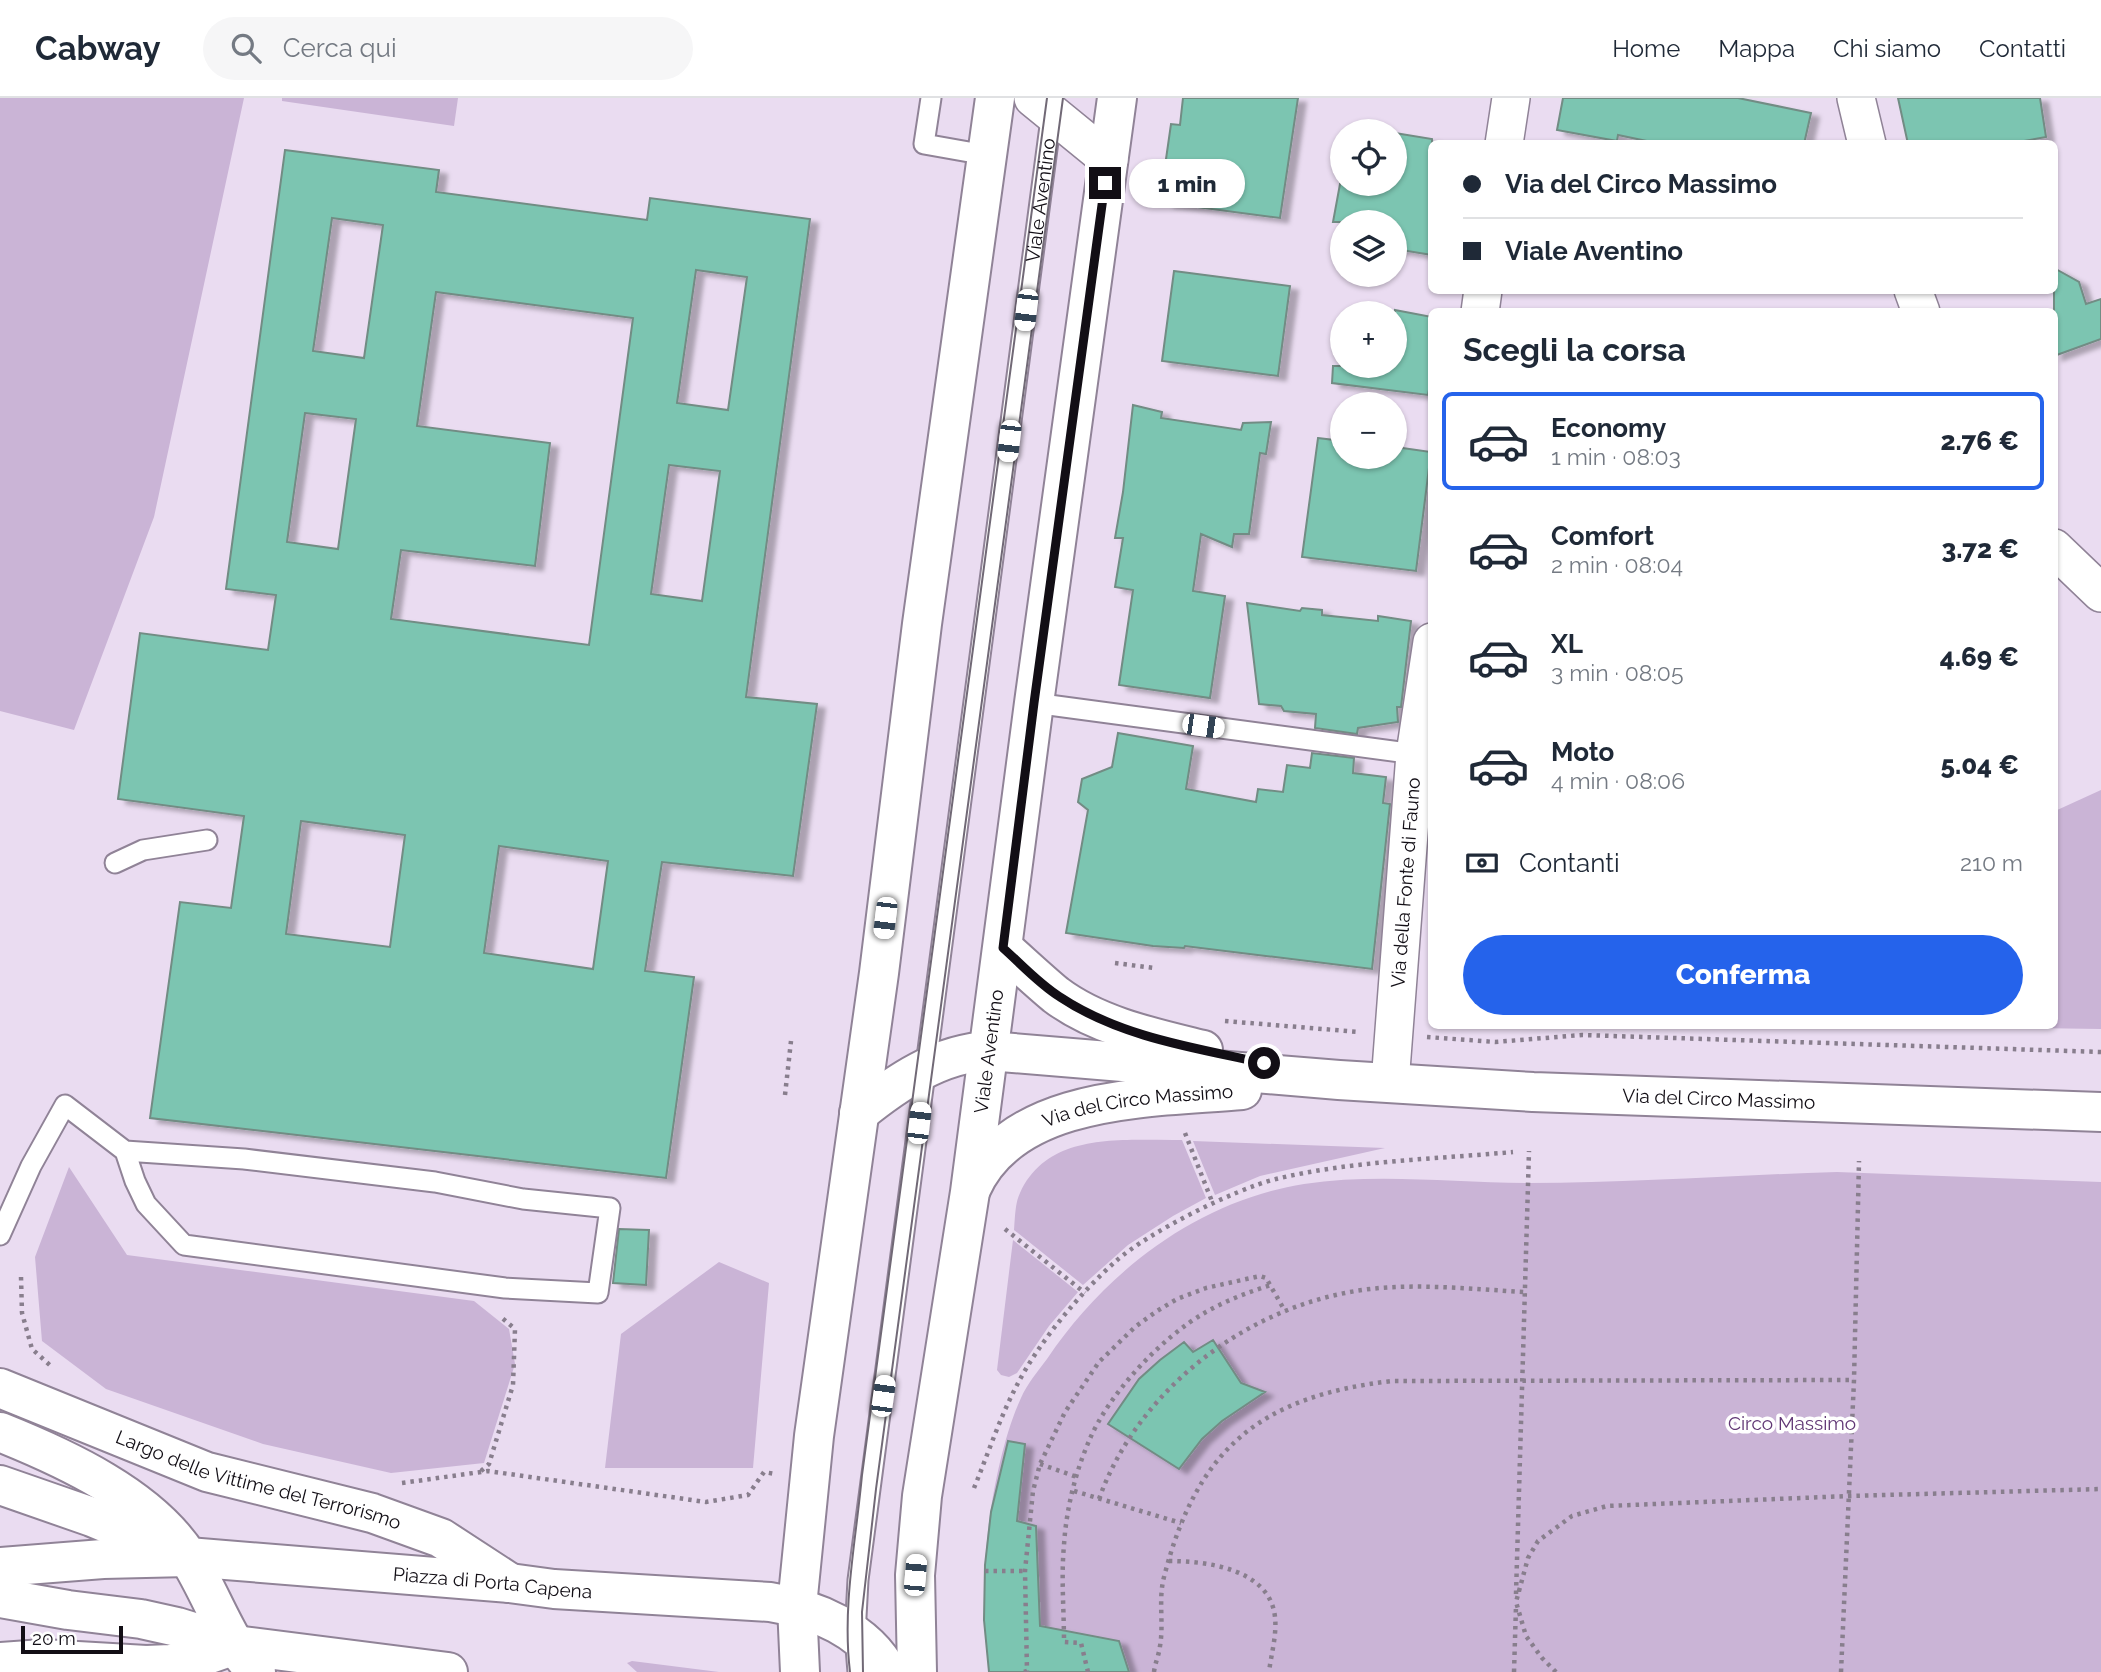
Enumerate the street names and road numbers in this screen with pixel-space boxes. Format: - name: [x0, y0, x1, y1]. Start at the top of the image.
- street label: Viale Aventino: [1021, 137, 1059, 264]
- street label: Via della Fonte di Fauno: [1386, 777, 1424, 988]
- street label: Viale Aventino: [969, 988, 1007, 1115]
- street label: Via del Circo Massimo: [1039, 1080, 1234, 1131]
- street label: Via del Circo Massimo: [1622, 1084, 1816, 1113]
- street label: Largo delle Vittime del Terrorismo: [113, 1425, 404, 1534]
- street label: Piazza di Porta Capena: [392, 1563, 593, 1602]

